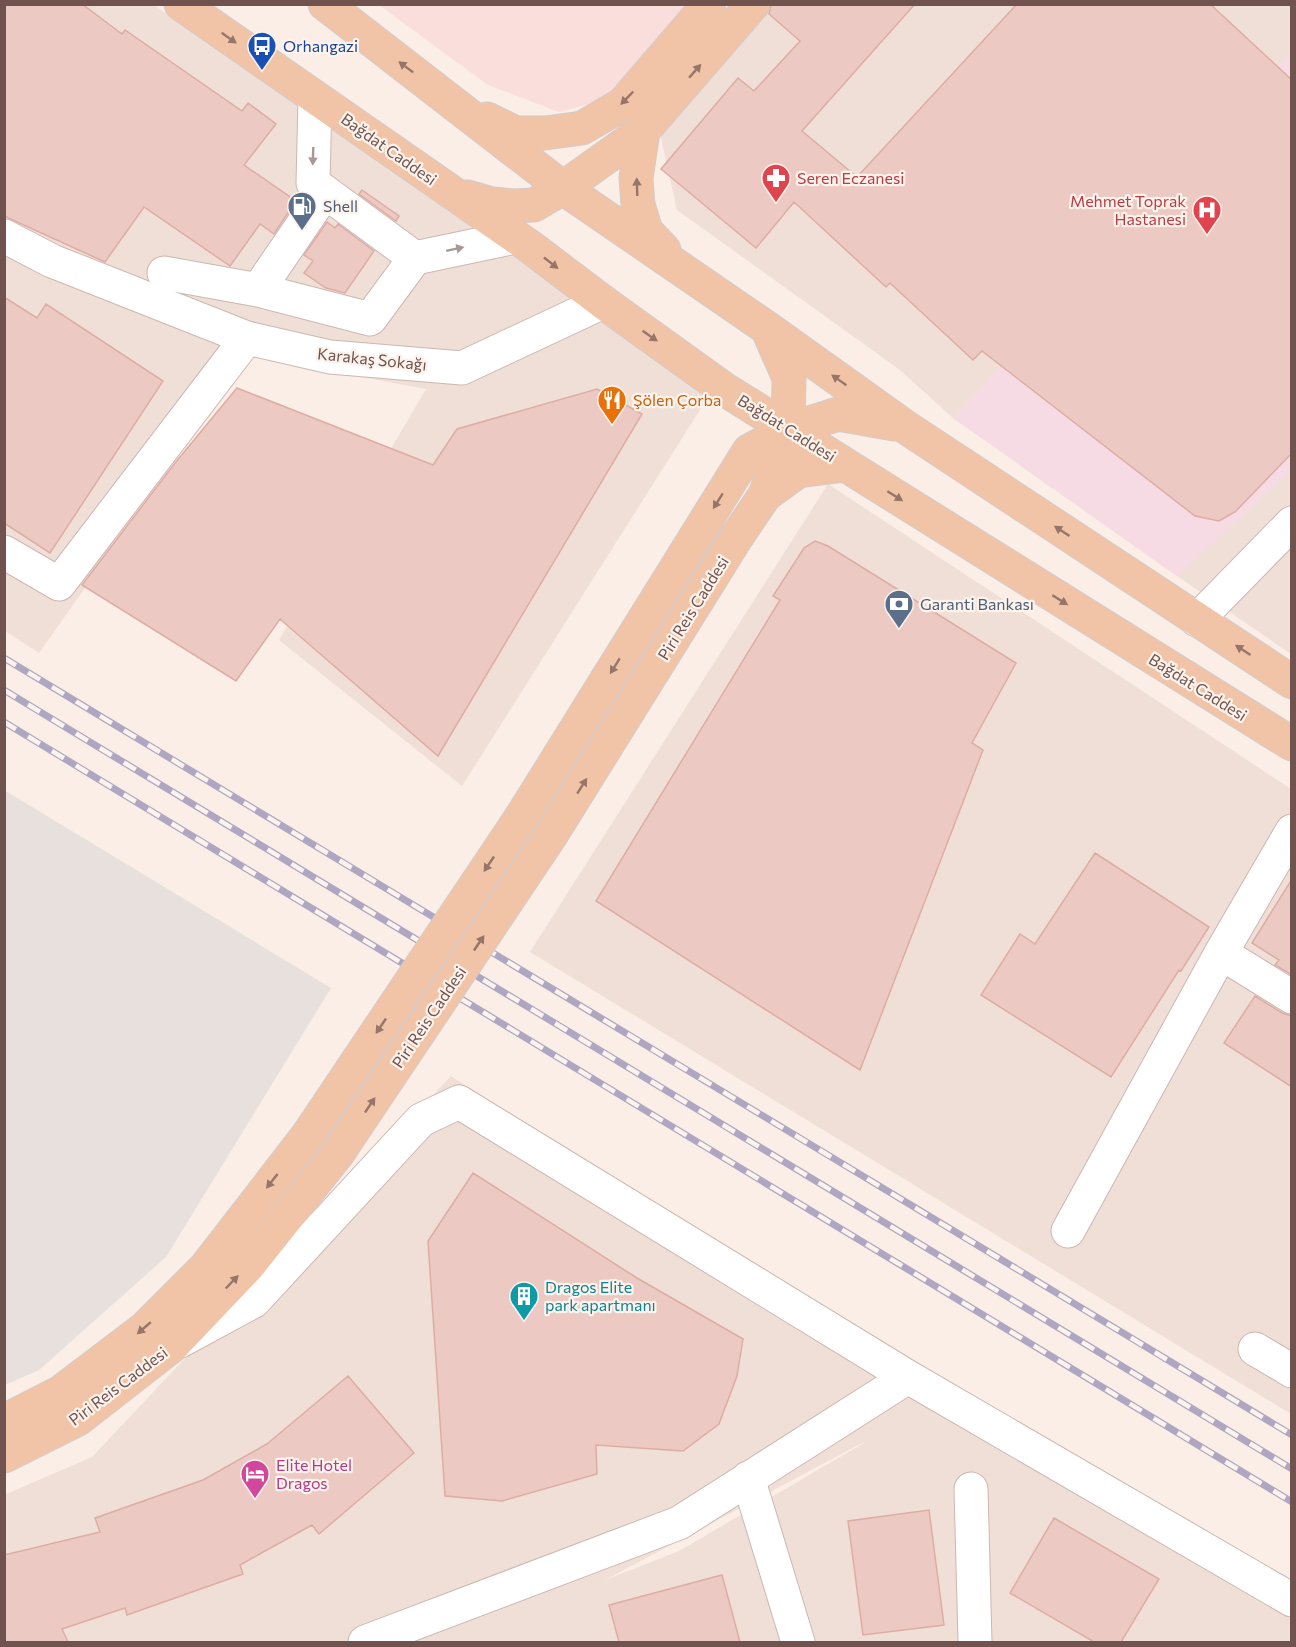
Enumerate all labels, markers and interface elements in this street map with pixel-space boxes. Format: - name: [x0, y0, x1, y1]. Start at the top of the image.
- bus stop icon: Orhangazi: [246, 30, 278, 72]
- one-way arrow: [221, 32, 237, 44]
- place label: Orhangazi: [283, 36, 358, 55]
- one-way arrow: [399, 61, 414, 73]
- one-way arrow: [688, 64, 701, 79]
- one-way arrow: [620, 90, 634, 105]
- street label: Bağdat Caddesi: [338, 109, 441, 189]
- one-way arrow: [309, 147, 318, 166]
- pharmacy icon: Seren Eczanesi: [760, 162, 792, 204]
- place label: Seren Eczanesi: [797, 168, 904, 187]
- one-way arrow: [632, 177, 642, 196]
- fuel station icon: Shell: [286, 190, 318, 232]
- place label: Mehmet Toprak Hastanesi: [1070, 191, 1186, 228]
- hospital icon: Mehmet Toprak Hastanesi: [1191, 194, 1223, 236]
- place label: Shell: [323, 196, 358, 215]
- one-way arrow: [446, 244, 465, 253]
- one-way arrow: [543, 257, 559, 269]
- one-way arrow: [642, 330, 658, 342]
- street label: Karakaş Sokağı: [316, 343, 428, 374]
- one-way arrow: [831, 374, 847, 386]
- restaurant icon: Şölen Çorba: [596, 384, 628, 426]
- place label: Şölen Çorba: [633, 390, 721, 409]
- street label: Bağdat Caddesi: [735, 390, 840, 465]
- one-way arrow: [887, 490, 903, 501]
- one-way arrow: [712, 493, 723, 509]
- one-way arrow: [1054, 526, 1070, 537]
- street label: Piri Reis Caddesi: [653, 552, 732, 663]
- bank icon: Garanti Bankası: [883, 588, 915, 630]
- place label: Garanti Bankası: [920, 594, 1034, 613]
- one-way arrow: [1052, 594, 1068, 605]
- one-way arrow: [1234, 644, 1251, 655]
- street label: Bağdat Caddesi: [1146, 649, 1251, 724]
- one-way arrow: [609, 658, 620, 674]
- one-way arrow: [577, 777, 588, 794]
- one-way arrow: [483, 856, 495, 872]
- one-way arrow: [473, 935, 484, 951]
- street label: Piri Reis Caddesi: [388, 962, 470, 1071]
- one-way arrow: [375, 1018, 386, 1035]
- one-way arrow: [364, 1097, 376, 1113]
- one-way arrow: [266, 1173, 278, 1189]
- one-way arrow: [225, 1275, 239, 1289]
- place label: Dragos Elite park apartmanı: [545, 1277, 656, 1314]
- building icon: Dragos Elite park apartmanı: [508, 1280, 540, 1322]
- one-way arrow: [137, 1321, 152, 1334]
- street label: Piri Reis Caddesi: [65, 1342, 171, 1429]
- place label: Elite Hotel Dragos: [276, 1455, 352, 1492]
- hotel icon: Elite Hotel Dragos: [239, 1458, 271, 1500]

